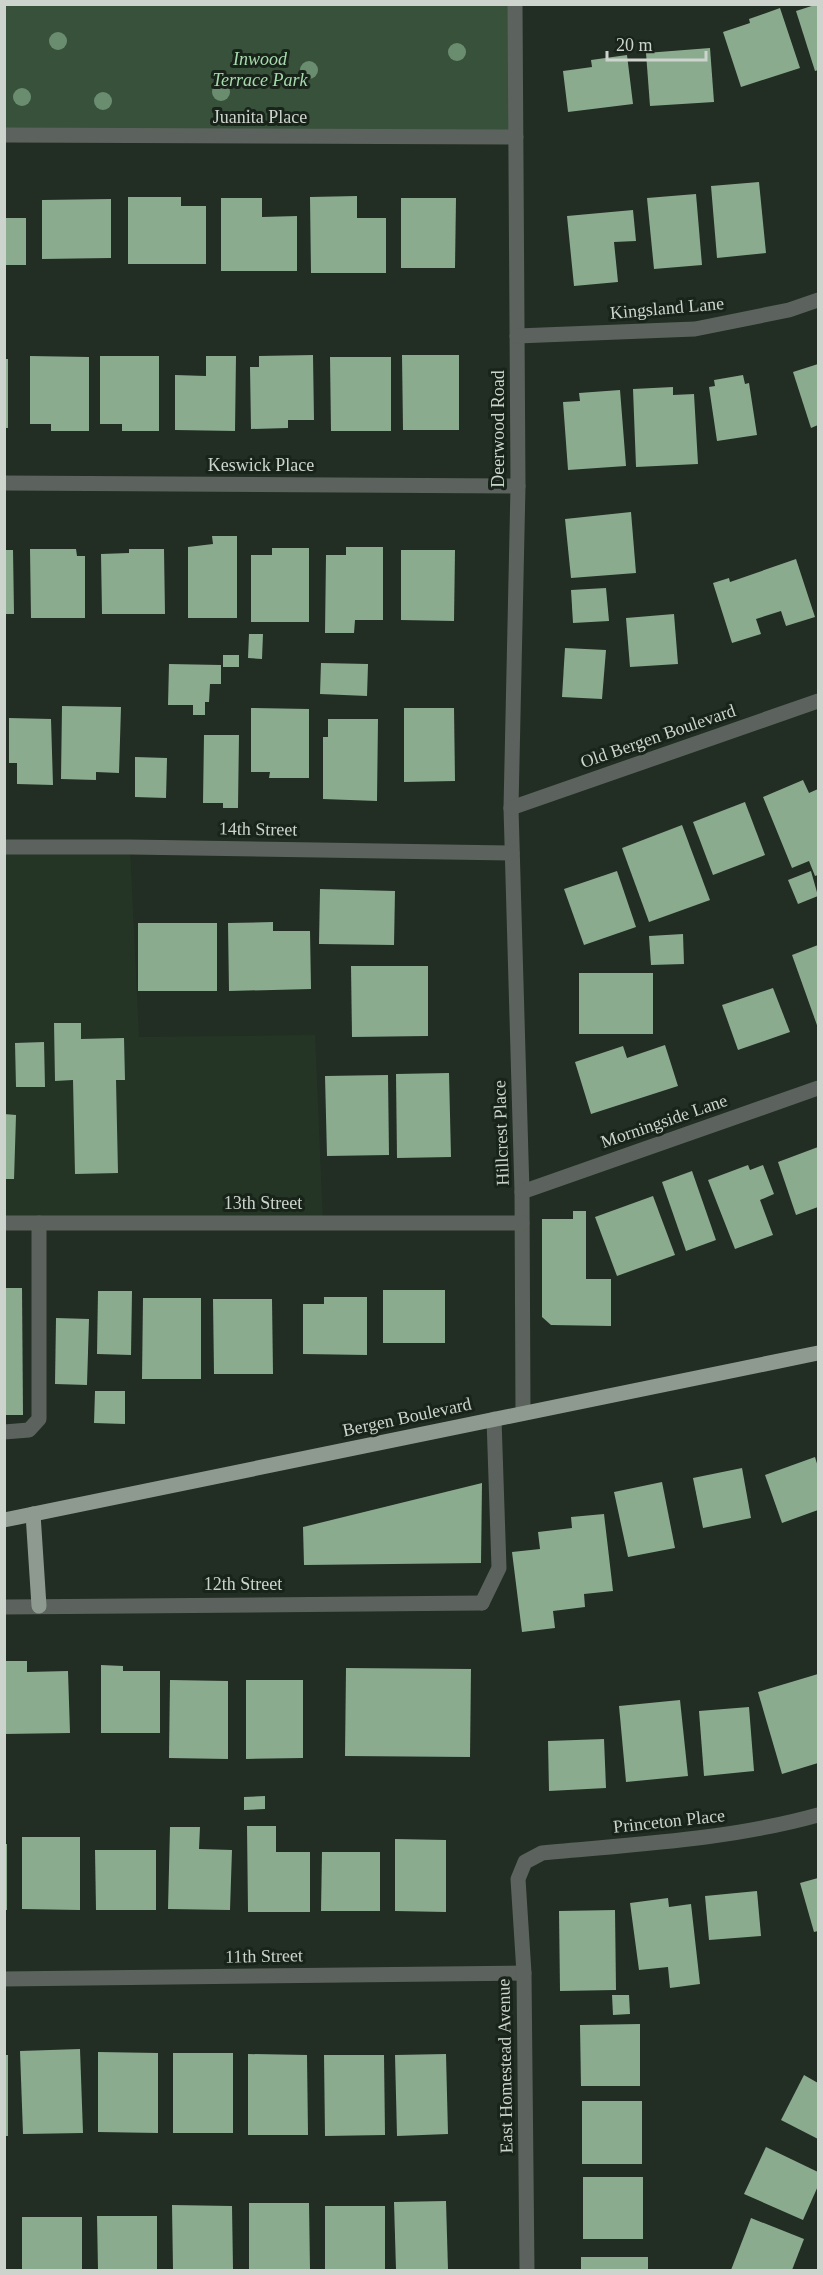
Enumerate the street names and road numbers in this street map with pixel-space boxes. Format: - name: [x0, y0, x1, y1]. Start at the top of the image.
- street label: Juanita Place: [213, 107, 307, 127]
- street label: Kingsland Lane: [609, 293, 725, 323]
- street label: Deerwood Road: [488, 370, 508, 488]
- street label: Keswick Place: [208, 455, 314, 475]
- street label: Old Bergen Boulevard: [578, 700, 738, 772]
- street label: 14th Street: [219, 818, 297, 840]
- street label: Hillcrest Place: [489, 1080, 513, 1186]
- street label: Morningside Lane: [598, 1090, 730, 1152]
- street label: 13th Street: [224, 1193, 302, 1213]
- street label: Bergen Boulevard: [341, 1394, 473, 1440]
- street label: 12th Street: [204, 1574, 282, 1594]
- street label: Princeton Place: [612, 1805, 726, 1837]
- street label: 11th Street: [225, 1945, 303, 1967]
- street label: East Homestead Avenue: [493, 1979, 517, 2153]

